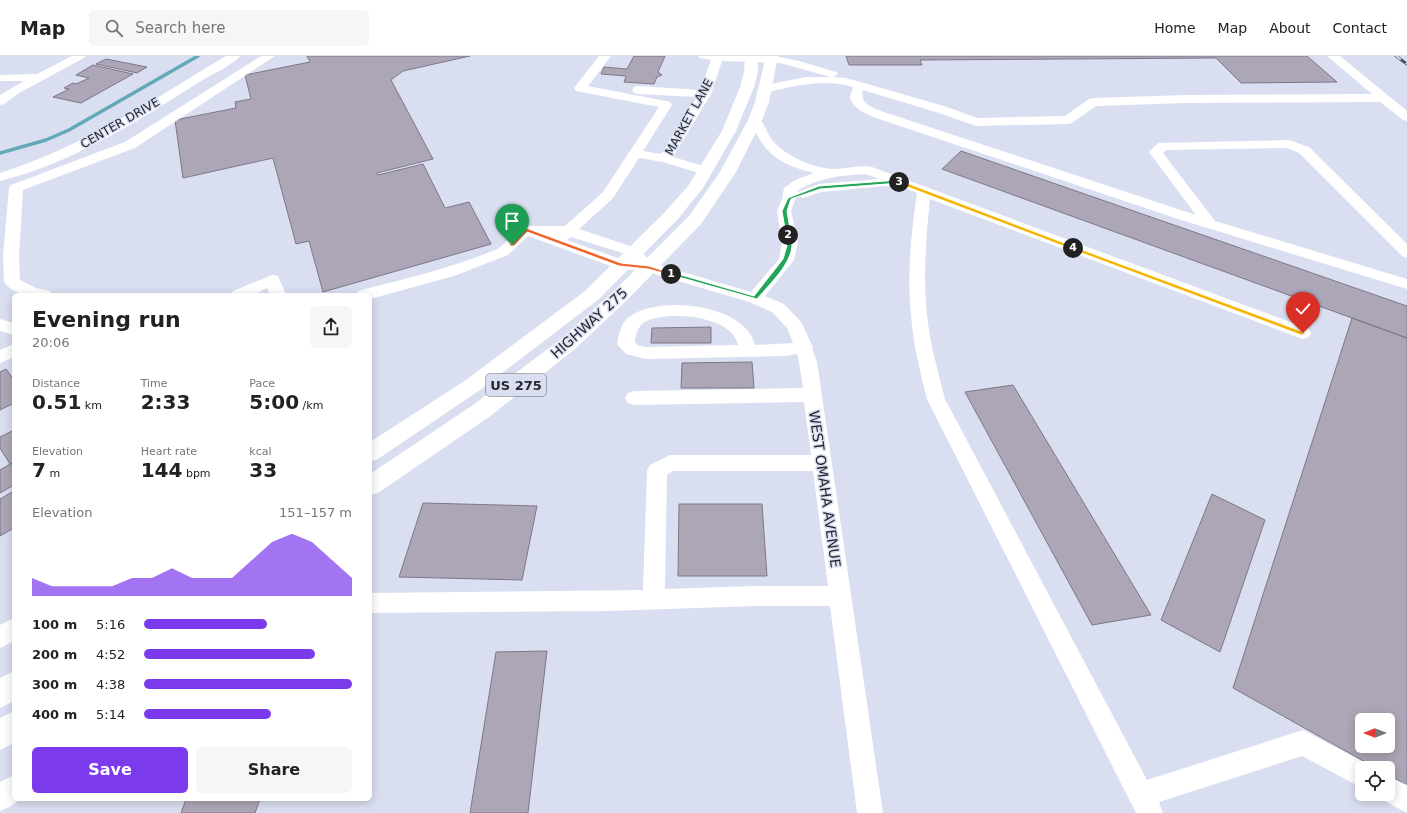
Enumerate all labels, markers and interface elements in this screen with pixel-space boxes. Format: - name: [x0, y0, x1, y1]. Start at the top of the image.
- search box: [89, 10, 369, 46]
- text: Map: [20, 17, 65, 39]
- icon: search: [103, 17, 125, 39]
- text: Search here: [135, 19, 225, 37]
- text: Home: [1154, 20, 1196, 36]
- text: Map: [1218, 20, 1247, 36]
- text: About: [1269, 20, 1311, 36]
- text: Contact: [1333, 20, 1387, 36]
- street label: MARKET LANE: [662, 76, 716, 158]
- street label: CENTER DRIVE: [78, 95, 162, 151]
- pin: 3: [889, 172, 909, 192]
- text: 3: [895, 175, 903, 188]
- pin: [495, 204, 529, 245]
- icon: arrive: [501, 210, 523, 232]
- pin: 2: [778, 225, 798, 245]
- text: 2: [784, 228, 792, 241]
- pin: 4: [1063, 238, 1083, 258]
- text: 4: [1069, 241, 1077, 254]
- pin: 1: [661, 264, 681, 284]
- text: 1: [667, 267, 675, 280]
- street label: HIGHWAY 275: [547, 284, 631, 362]
- pin: [1286, 292, 1320, 333]
- icon: check: [1292, 298, 1314, 320]
- button: share: [310, 306, 352, 348]
- text: Evening run: [32, 307, 181, 332]
- text: 20:06: [32, 335, 69, 350]
- road number: US 275: [486, 374, 546, 396]
- text: Distance: [32, 377, 80, 390]
- text: Time: [141, 377, 168, 390]
- text: Pace: [249, 377, 275, 390]
- text: 0.51: [32, 390, 81, 414]
- text: 2:33: [141, 390, 190, 414]
- text: 5:00: [249, 390, 299, 414]
- text: km: [81, 399, 102, 412]
- text: /km: [299, 399, 323, 412]
- street label: WEST OMAHA AVENUE: [806, 409, 844, 569]
- text: Elevation: [32, 445, 83, 458]
- text: Heart rate: [141, 445, 197, 458]
- text: kcal: [249, 445, 272, 458]
- text: 7: [32, 458, 46, 482]
- text: 144: [141, 458, 182, 482]
- text: 33: [249, 458, 277, 482]
- text: m: [46, 467, 60, 480]
- text: bpm: [182, 467, 211, 480]
- text: Elevation: [32, 505, 92, 520]
- text: 151–157 m: [279, 505, 352, 520]
- text: 100 m: [32, 617, 77, 632]
- text: 5:16: [96, 617, 125, 632]
- text: 200 m: [32, 647, 77, 662]
- text: 4:52: [96, 647, 125, 662]
- text: 300 m: [32, 677, 77, 692]
- text: 4:38: [96, 677, 125, 692]
- text: 400 m: [32, 707, 77, 722]
- text: 5:14: [96, 707, 125, 722]
- north arrow: [1355, 713, 1395, 753]
- map controls: [1355, 713, 1395, 801]
- button: Save: [32, 747, 188, 793]
- button: Share: [196, 747, 352, 793]
- button: locate: [1355, 761, 1395, 801]

